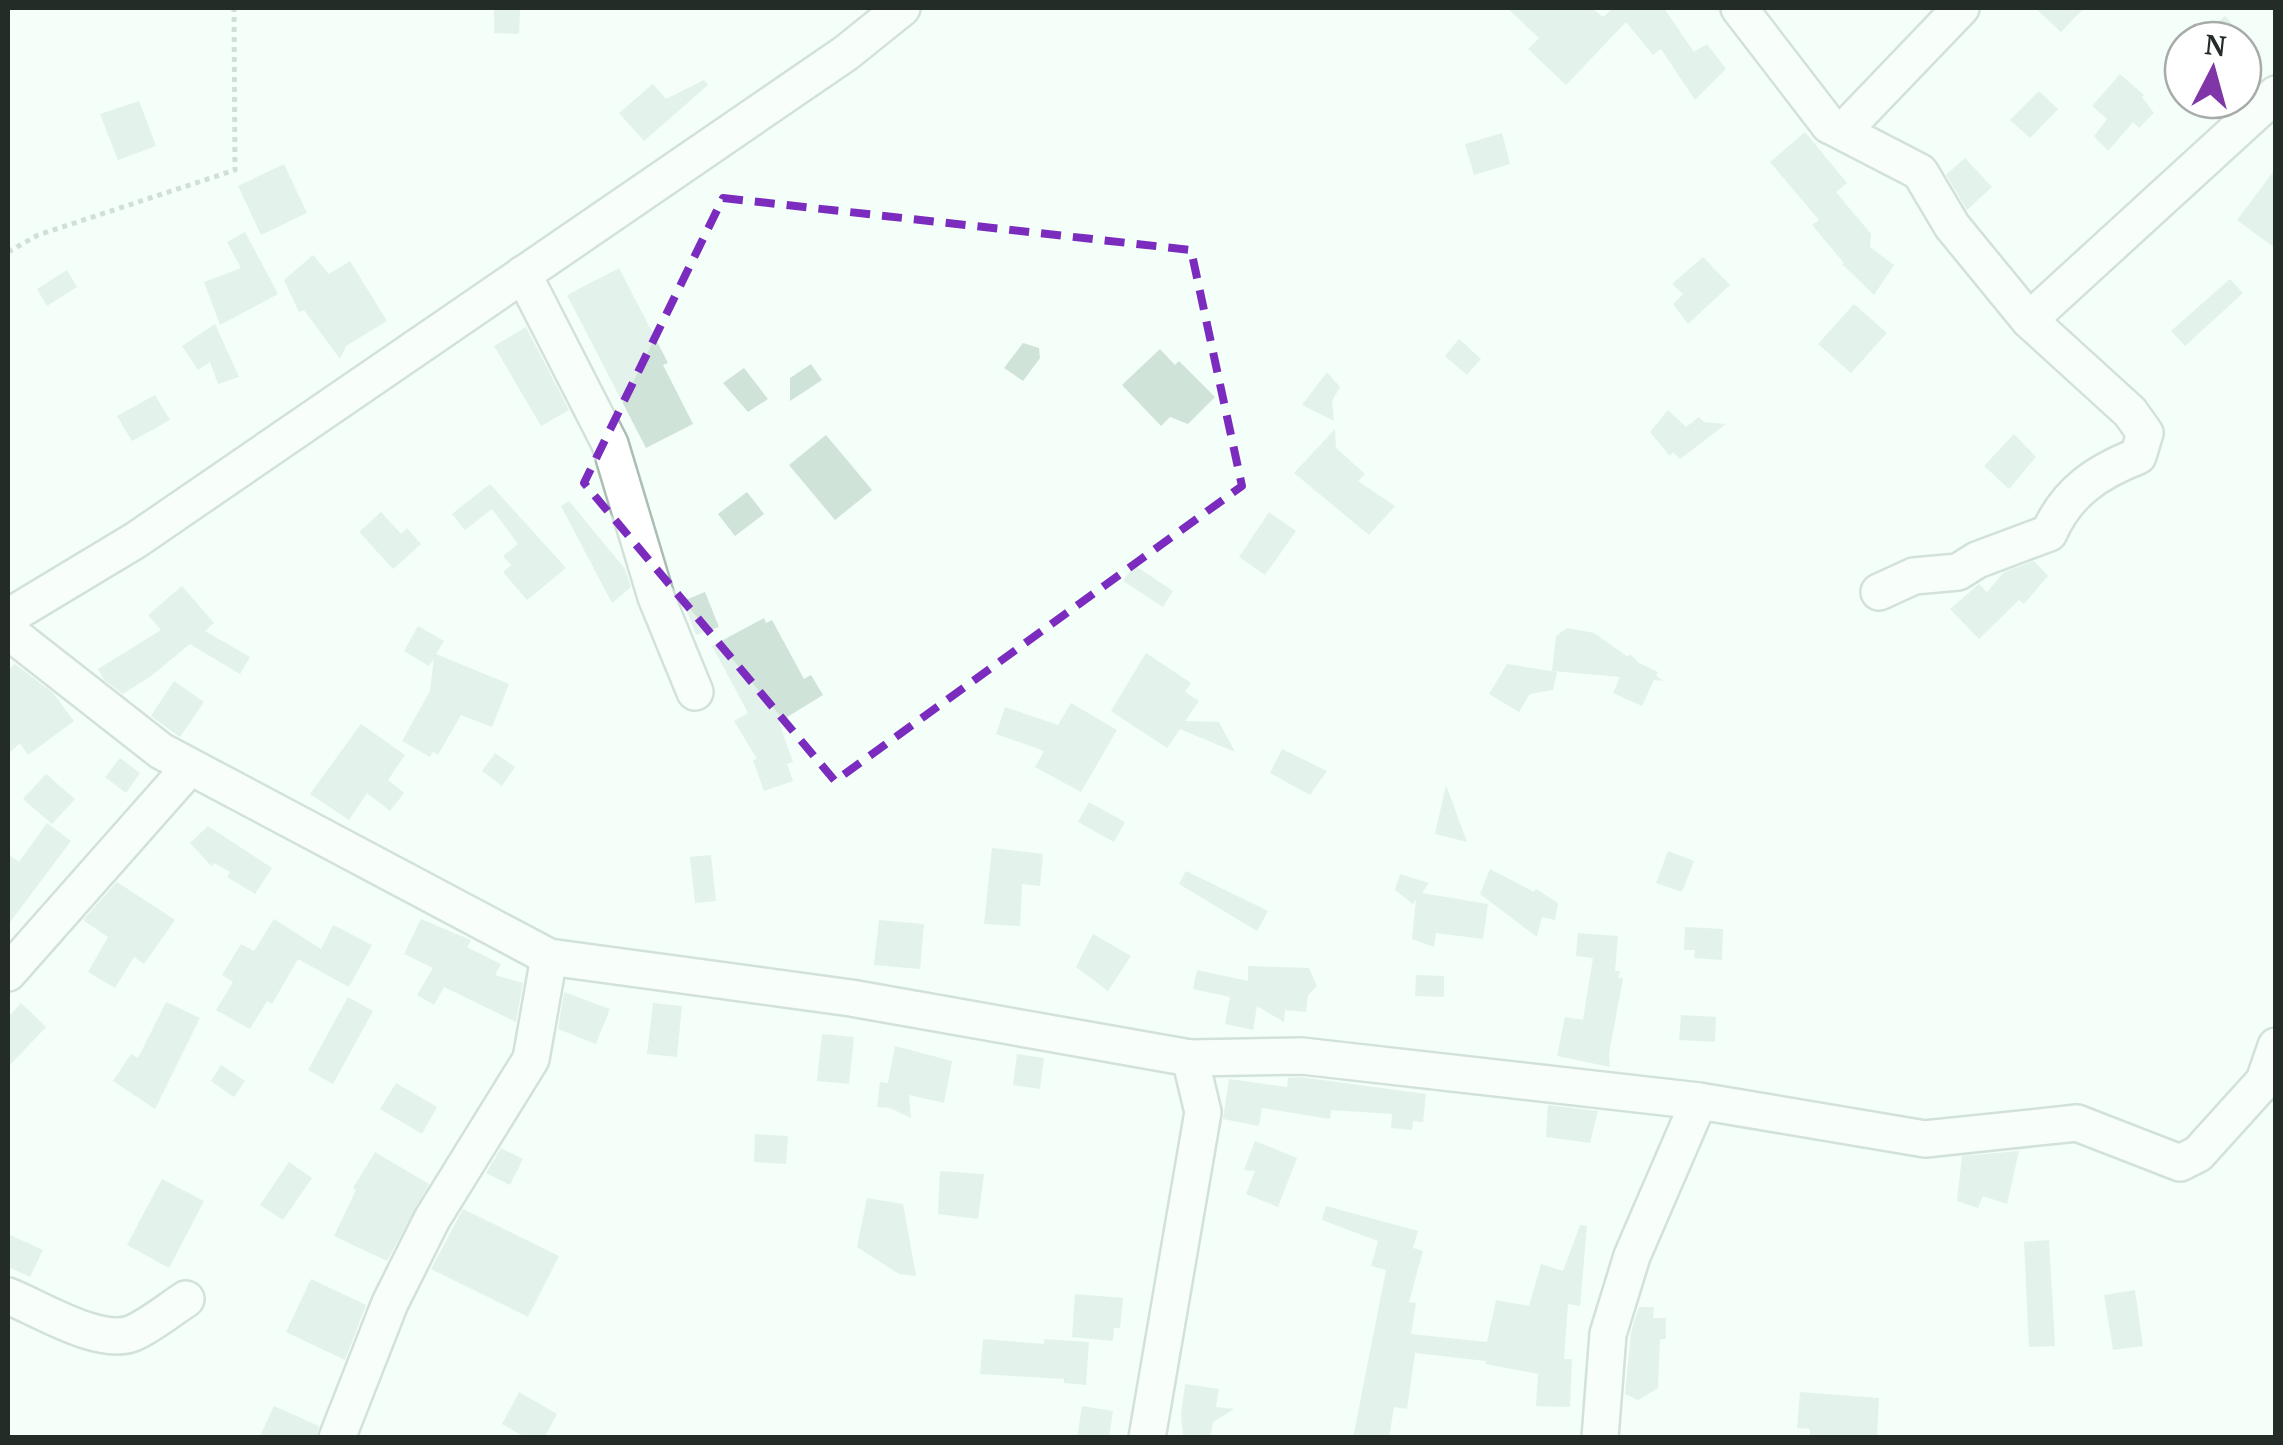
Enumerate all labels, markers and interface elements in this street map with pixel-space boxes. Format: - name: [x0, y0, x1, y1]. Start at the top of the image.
- north arrow: [2163, 20, 2263, 120]
- text: N: [2203, 25, 2228, 64]

